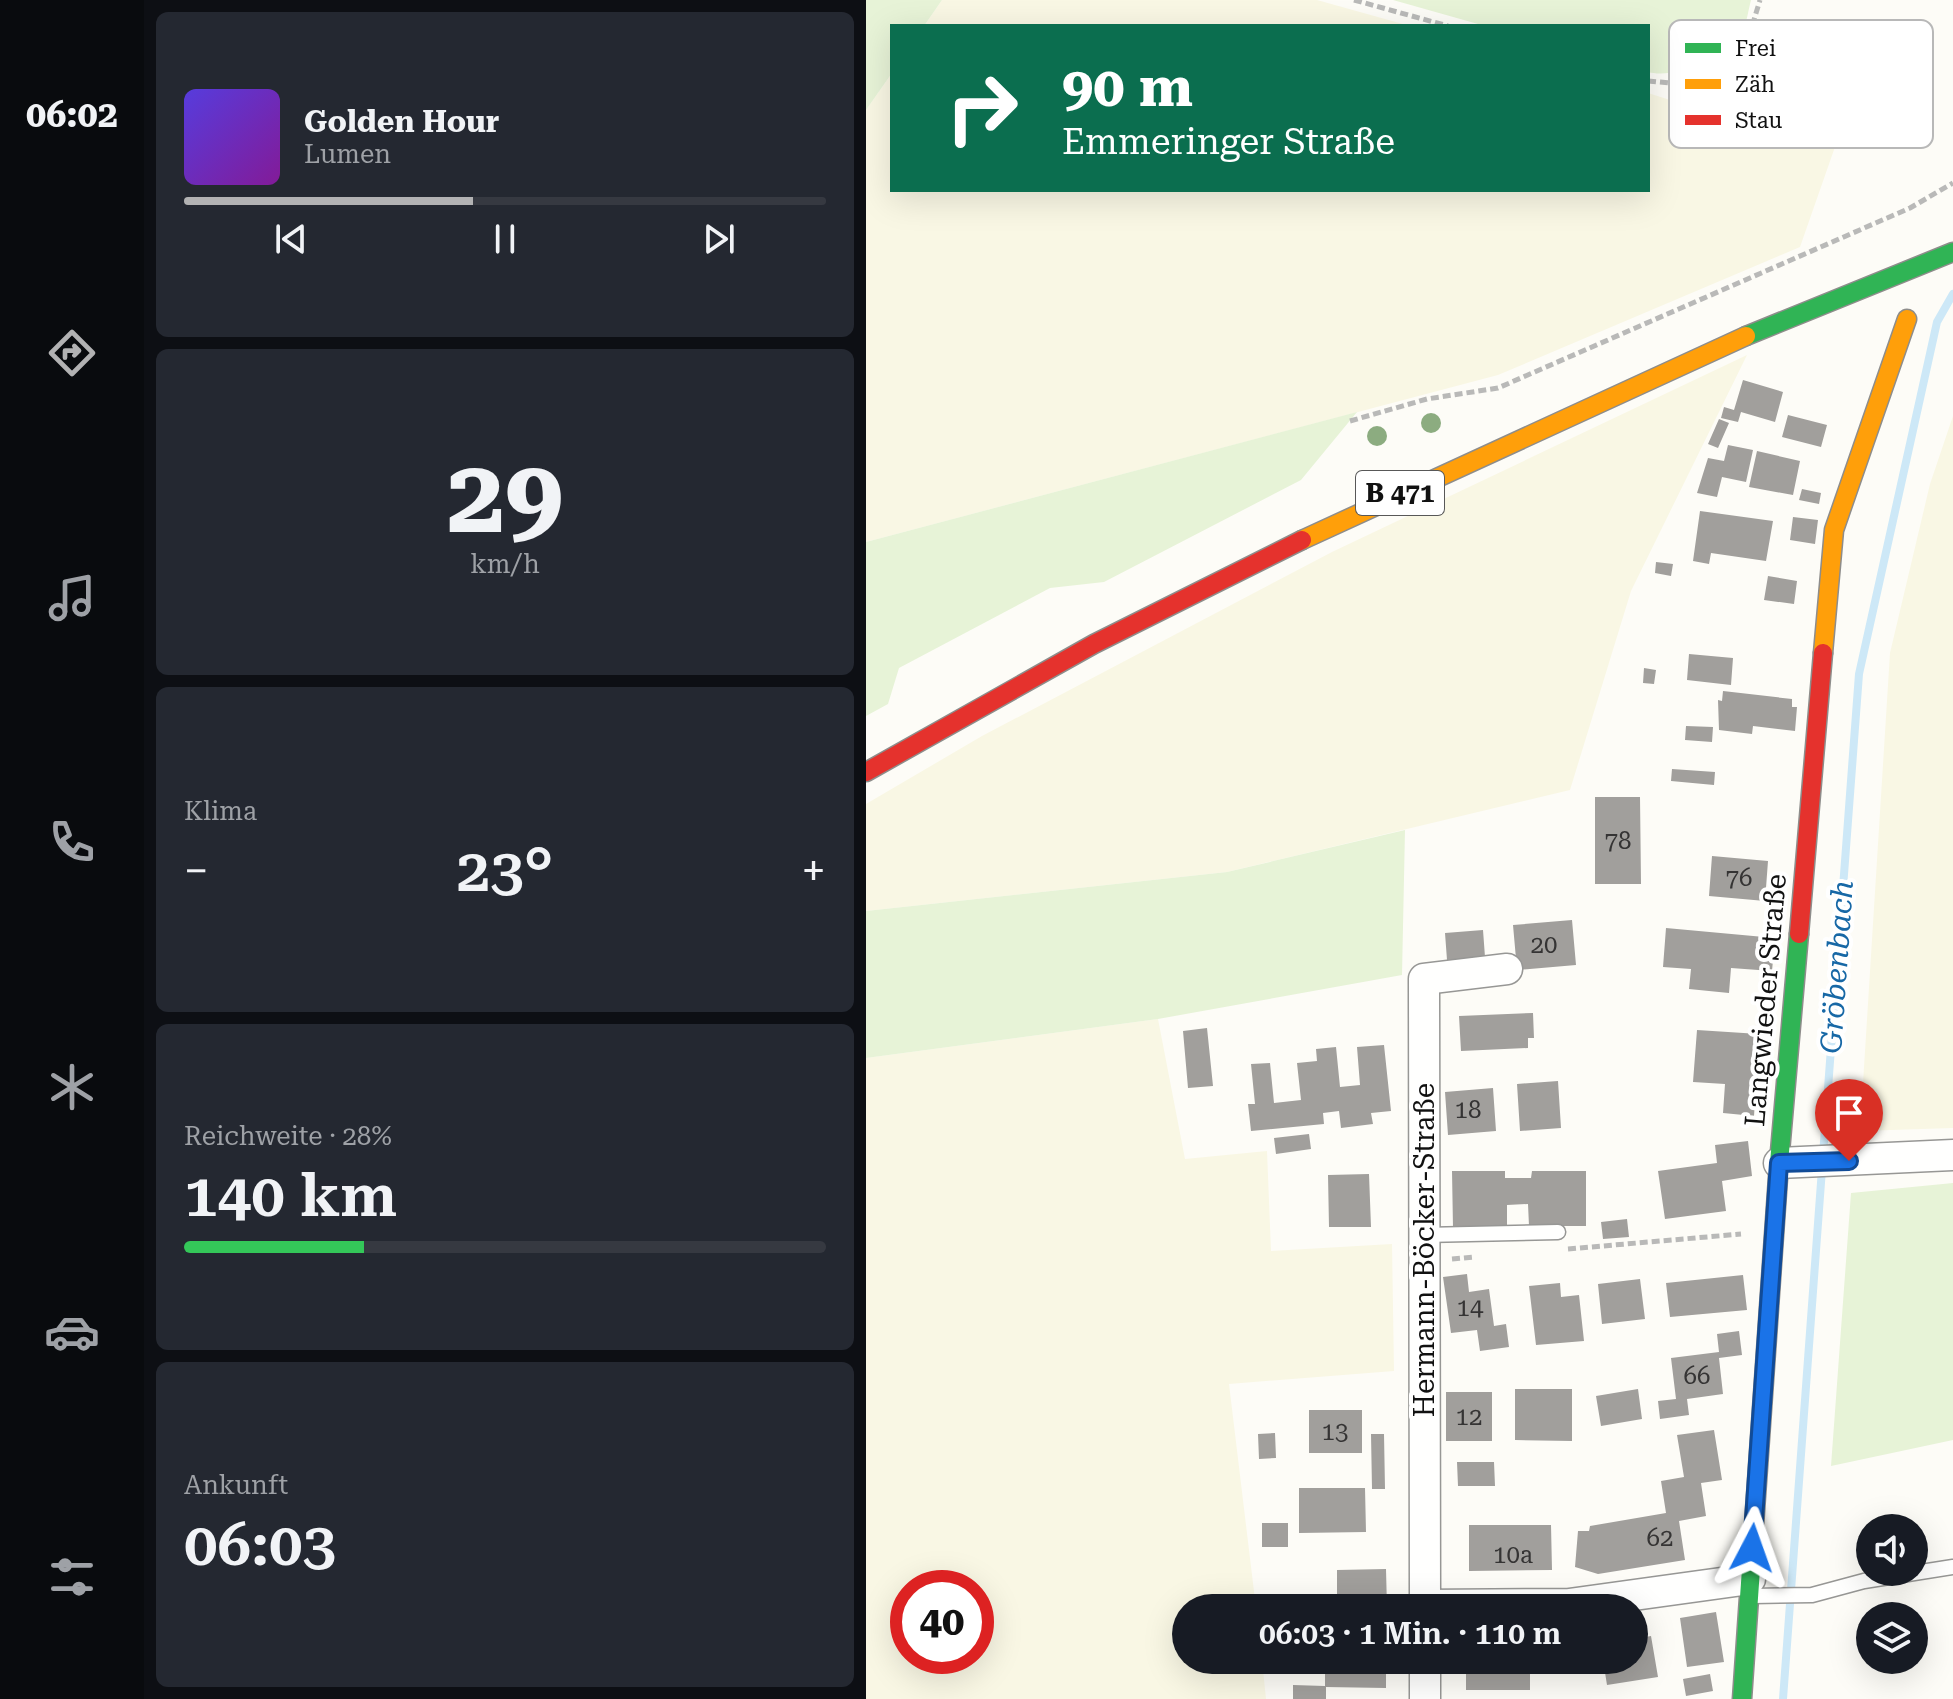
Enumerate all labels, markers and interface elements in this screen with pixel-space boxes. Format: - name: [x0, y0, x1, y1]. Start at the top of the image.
- legend: [1669, 20, 1933, 148]
- text: Frei: [1735, 36, 1776, 61]
- text: 90 m: [1062, 54, 1193, 120]
- icon: right: [930, 56, 1034, 160]
- text: Zäh: [1735, 72, 1775, 97]
- text: 06:02: [26, 94, 118, 136]
- text: Golden Hour: [304, 104, 499, 139]
- text: Stau: [1735, 108, 1783, 133]
- text: Emmeringer Straße: [1062, 121, 1395, 163]
- text: Lumen: [304, 139, 391, 169]
- icon: previous: [269, 217, 313, 261]
- icon: pause: [483, 217, 527, 261]
- icon: next: [697, 217, 741, 261]
- icon: directions: [44, 325, 100, 381]
- text: 29: [447, 436, 563, 557]
- road number: B 471: [1356, 471, 1444, 515]
- text: km/h: [470, 549, 540, 579]
- icon: music: [44, 570, 100, 626]
- text: Klima: [184, 796, 257, 826]
- icon: phone: [44, 814, 100, 870]
- house number: 78: [1605, 827, 1631, 855]
- text: 23°: [457, 835, 553, 906]
- text: −: [184, 845, 209, 897]
- text: +: [801, 845, 826, 897]
- house number: 76: [1726, 864, 1752, 892]
- street label: Langwieder Straße: [1738, 872, 1793, 1128]
- water label: Gröbenbach: [1813, 879, 1860, 1055]
- house number: 20: [1531, 931, 1557, 959]
- icon: climate: [44, 1059, 100, 1115]
- pin: [1815, 1079, 1883, 1161]
- street label: Hermann-Böcker-Straße: [1408, 1083, 1441, 1417]
- icon: arrive: [1827, 1091, 1871, 1135]
- house number: 18: [1455, 1096, 1481, 1124]
- text: Reichweite · 28%: [184, 1121, 392, 1151]
- text: 140 km: [184, 1160, 397, 1231]
- house number: 14: [1457, 1294, 1484, 1322]
- icon: car: [44, 1304, 100, 1360]
- house number: 66: [1684, 1362, 1710, 1390]
- house number: 12: [1456, 1403, 1482, 1431]
- house number: 13: [1322, 1418, 1348, 1446]
- text: Ankunft: [184, 1470, 288, 1500]
- position arrow: [1710, 1506, 1794, 1590]
- text: 06:03: [184, 1509, 336, 1580]
- map controls: [1856, 1514, 1928, 1674]
- button: sound: [1856, 1514, 1928, 1586]
- house number: 62: [1647, 1524, 1673, 1552]
- house number: 10a: [1493, 1541, 1533, 1569]
- icon: filters: [44, 1549, 100, 1605]
- speed limit sign: 40: [890, 1570, 994, 1674]
- button: layers: [1856, 1602, 1928, 1674]
- text: 06:03 · 1 Min. · 110 m: [1259, 1616, 1561, 1651]

